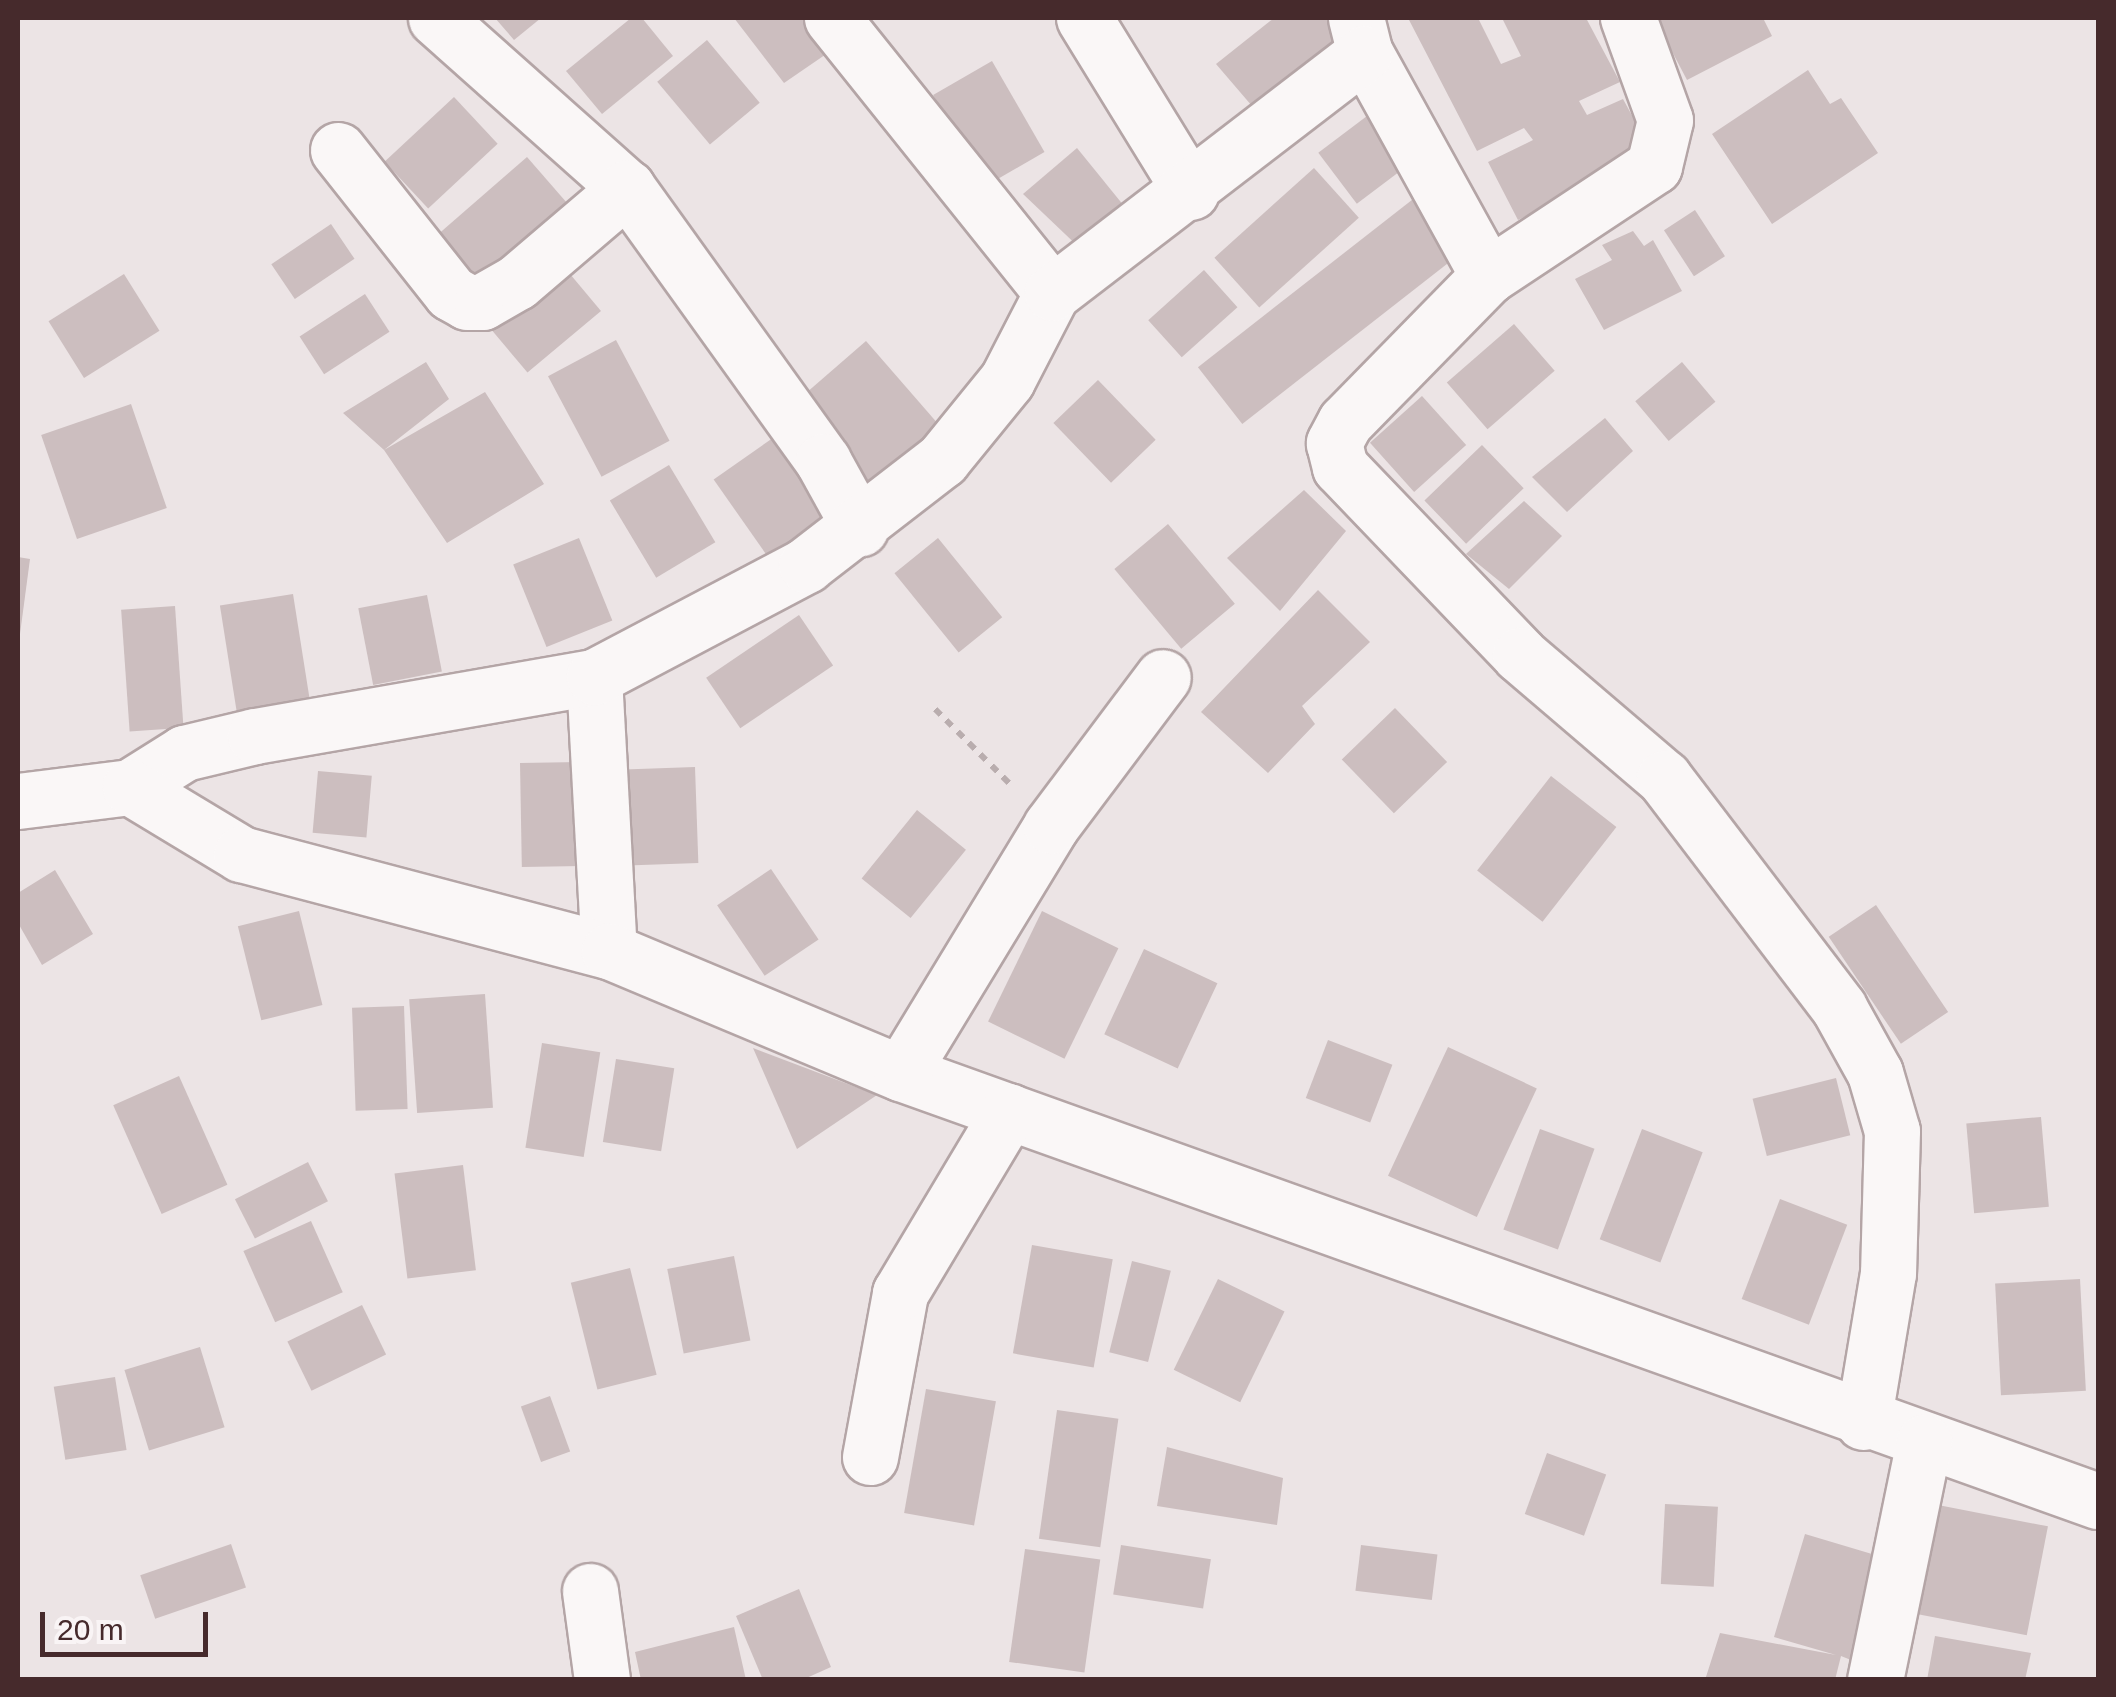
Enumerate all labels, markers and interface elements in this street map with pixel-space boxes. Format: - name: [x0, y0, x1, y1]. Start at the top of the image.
- scale bar: [45, 1592, 212, 1654]
- text: 20 m: [57, 1613, 124, 1646]

